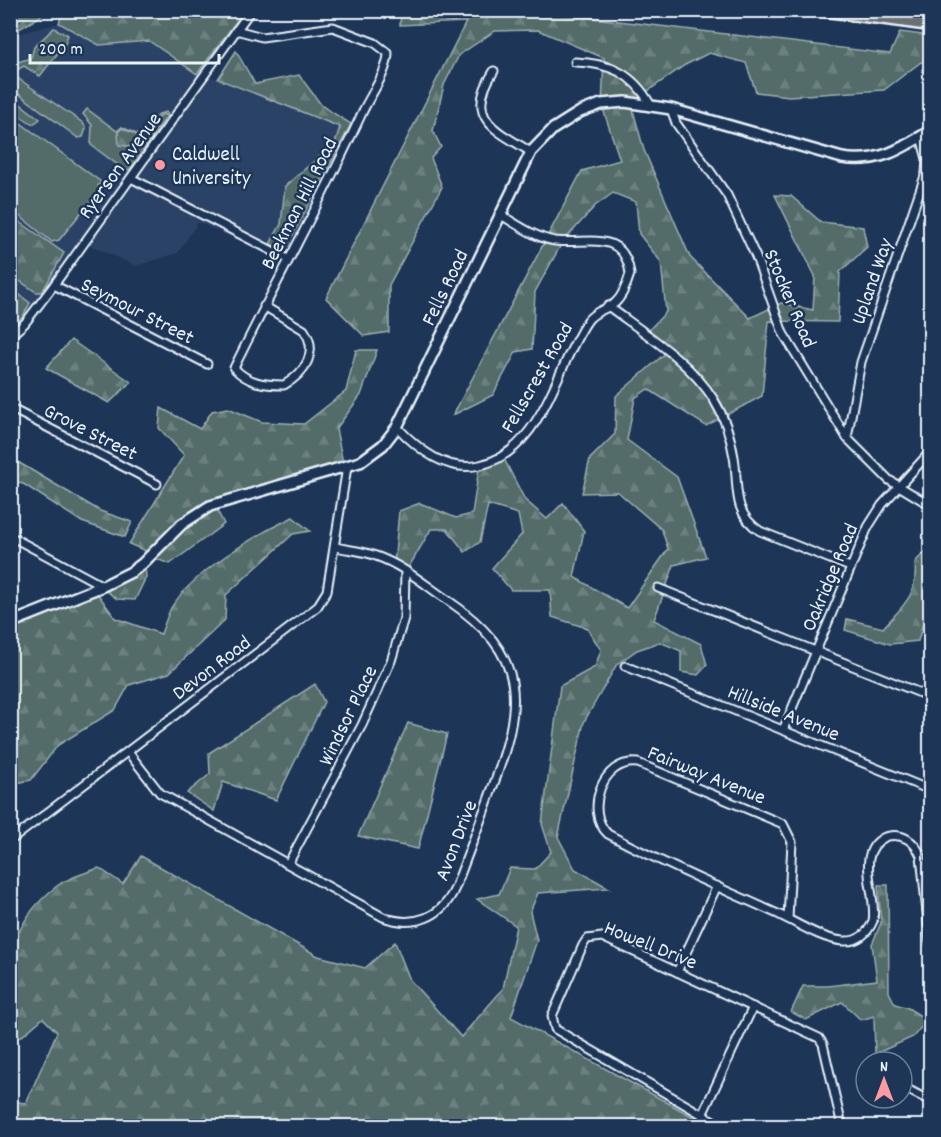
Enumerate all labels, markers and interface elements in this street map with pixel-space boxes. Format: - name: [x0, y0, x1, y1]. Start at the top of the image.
- scale bar: [30, 27, 219, 65]
- text: 200 m: [39, 38, 83, 63]
- street label: Ryerson Avenue: [72, 107, 171, 227]
- street label: Beekman Hill Road: [255, 133, 347, 276]
- place label: Caldwell University: [172, 141, 251, 195]
- marker: Caldwell University: [153, 158, 167, 172]
- street label: Upland Way: [845, 234, 903, 329]
- street label: Fells Road: [415, 245, 478, 332]
- street label: Stocker Road: [754, 245, 822, 353]
- street label: Seymour Street: [75, 271, 199, 354]
- street label: Fellscrest Road: [495, 317, 582, 440]
- street label: Grove Street: [38, 397, 142, 470]
- street label: Oakridge Road: [796, 520, 868, 637]
- street label: Devon Road: [167, 630, 259, 709]
- street label: Windsor Place: [312, 661, 387, 772]
- street label: Hillside Avenue: [722, 679, 843, 751]
- street label: Fairway Avenue: [642, 739, 769, 814]
- street label: Avon Drive: [429, 796, 487, 886]
- street label: Howell Drive: [599, 914, 701, 979]
- north arrow: [854, 1050, 914, 1110]
- text: N: [880, 1056, 888, 1079]

